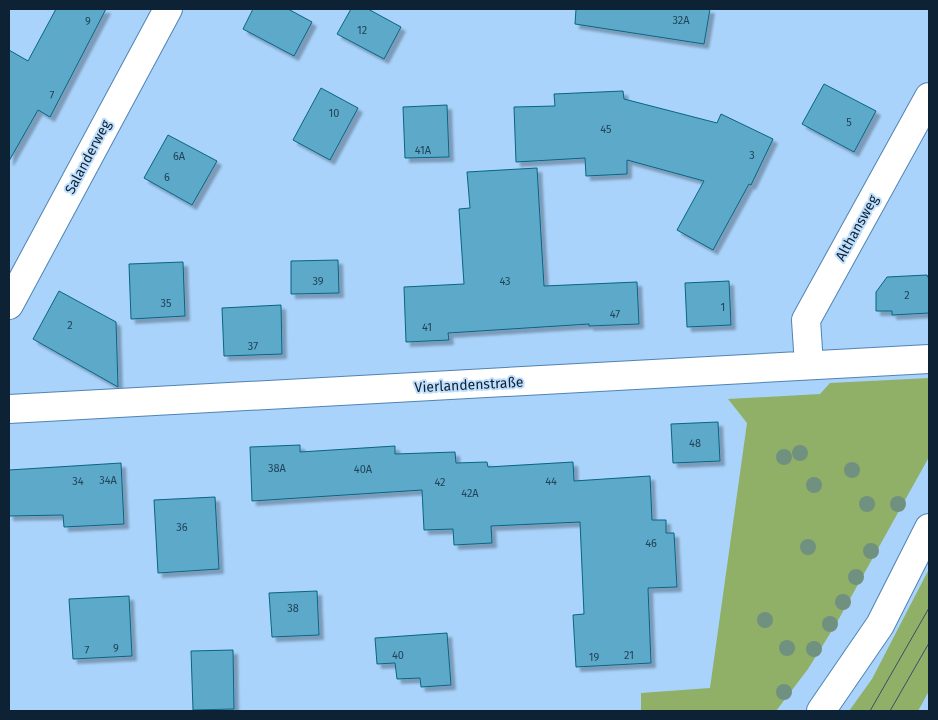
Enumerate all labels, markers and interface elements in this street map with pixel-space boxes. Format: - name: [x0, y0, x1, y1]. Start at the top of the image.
- house number: 32A: [672, 14, 690, 27]
- house number: 9: [85, 15, 91, 28]
- house number: 12: [357, 24, 367, 37]
- house number: 7: [50, 89, 55, 102]
- house number: 10: [329, 107, 339, 120]
- street label: Salanderweg: [61, 116, 115, 197]
- house number: 5: [846, 116, 852, 129]
- house number: 45: [600, 123, 612, 136]
- house number: 41A: [415, 144, 432, 157]
- house number: 3: [749, 149, 755, 162]
- house number: 6A: [173, 150, 186, 163]
- house number: 6: [164, 171, 170, 184]
- street label: Althansweg: [832, 192, 882, 264]
- house number: 39: [312, 275, 324, 288]
- house number: 43: [499, 275, 511, 288]
- house number: 2: [904, 289, 910, 302]
- house number: 35: [161, 297, 172, 310]
- house number: 1: [721, 301, 725, 314]
- house number: 47: [610, 308, 620, 321]
- house number: 2: [67, 319, 73, 332]
- house number: 41: [422, 321, 432, 334]
- house number: 37: [248, 340, 258, 353]
- street label: Vierlandenstraße: [414, 374, 524, 396]
- house number: 48: [689, 437, 701, 450]
- house number: 38A: [268, 462, 287, 475]
- house number: 40A: [354, 463, 373, 476]
- house number: 34A: [99, 474, 117, 487]
- house number: 34: [72, 475, 84, 488]
- house number: 44: [545, 475, 557, 488]
- house number: 42: [434, 476, 446, 489]
- house number: 42A: [461, 487, 479, 500]
- house number: 36: [176, 521, 188, 534]
- house number: 46: [645, 537, 657, 550]
- house number: 38: [287, 602, 299, 615]
- house number: 9: [113, 642, 119, 655]
- house number: 7: [85, 644, 90, 657]
- house number: 40: [392, 649, 404, 662]
- house number: 21: [624, 649, 634, 662]
- house number: 19: [589, 651, 599, 664]

